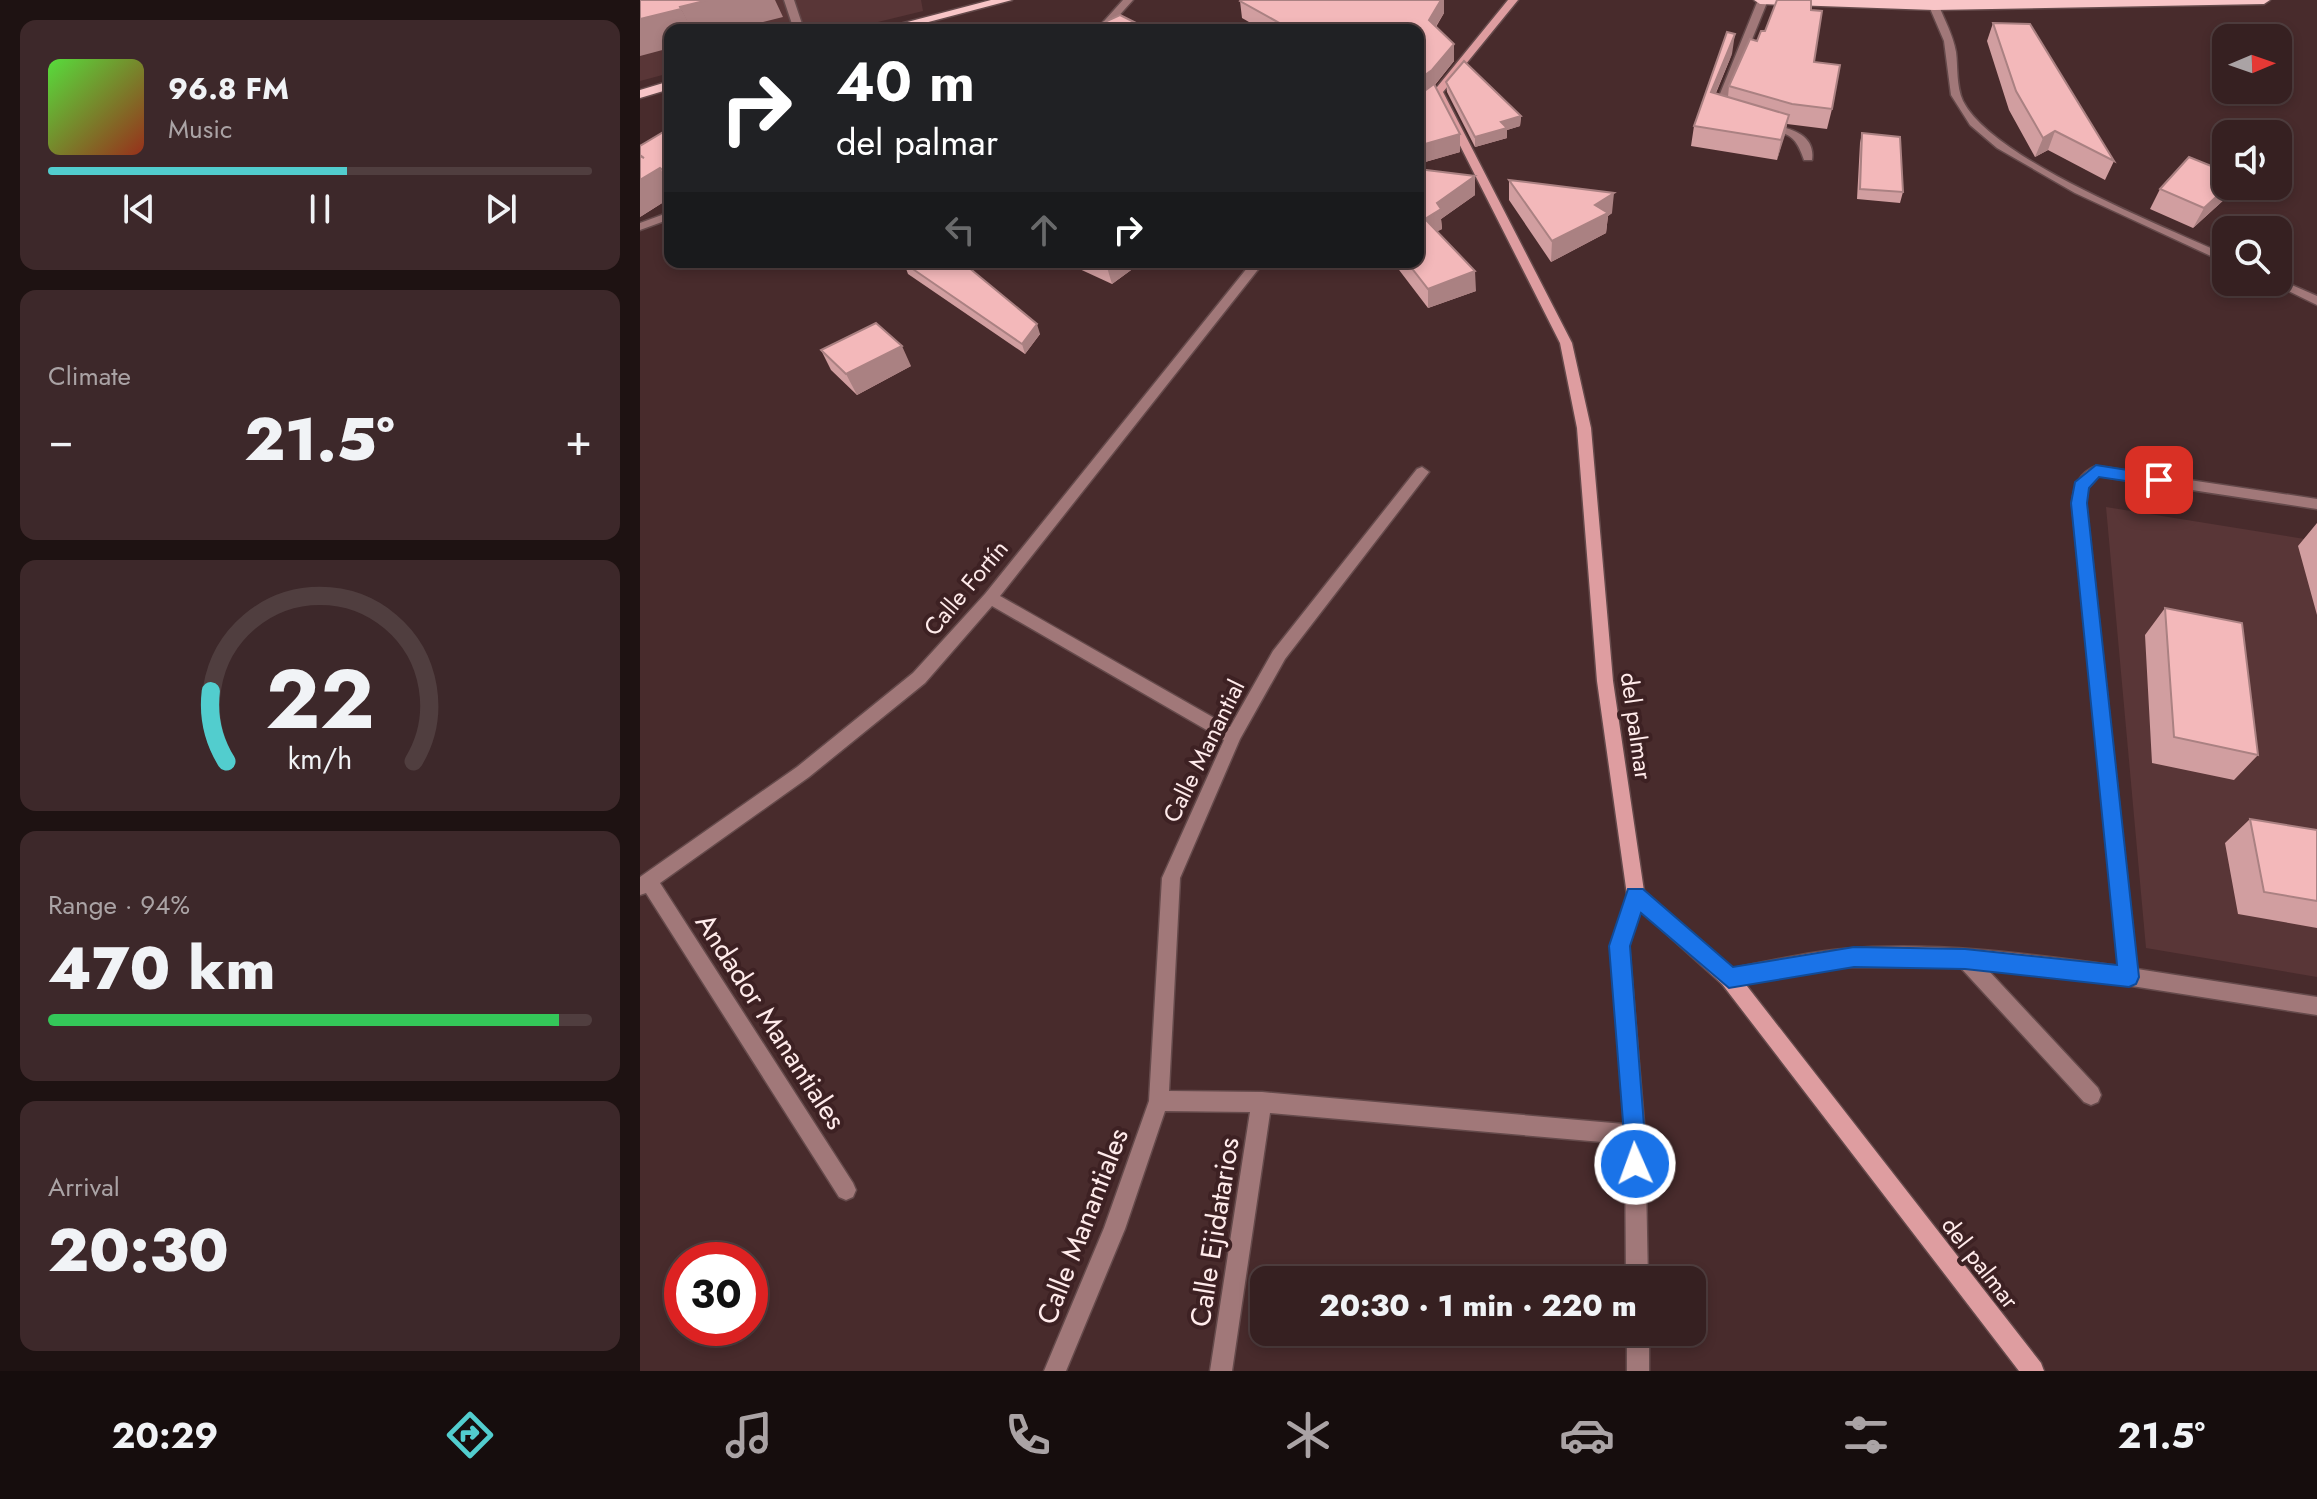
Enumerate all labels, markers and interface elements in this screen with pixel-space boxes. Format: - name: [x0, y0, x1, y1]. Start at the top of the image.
- north arrow: [2212, 24, 2292, 104]
- map controls: [2212, 24, 2292, 296]
- text: 40 m: [836, 41, 975, 122]
- icon: right: [704, 56, 808, 160]
- text: 96.8 FM: [168, 67, 289, 110]
- text: Music: [168, 110, 232, 148]
- text: del palmar: [836, 116, 998, 168]
- button: sound: [2212, 120, 2292, 200]
- icon: previous: [117, 187, 161, 231]
- icon: pause: [298, 187, 342, 231]
- icon: next: [479, 187, 523, 231]
- icon: left: [938, 208, 982, 252]
- icon: ahead: [1022, 208, 1066, 252]
- icon: right: [1106, 208, 1150, 252]
- button: search: [2212, 216, 2292, 296]
- text: Climate: [48, 357, 131, 395]
- text: 21.5°: [244, 396, 395, 483]
- text: −: [48, 408, 74, 472]
- text: +: [565, 408, 592, 472]
- pin: [2125, 446, 2193, 514]
- icon: arrive: [2137, 458, 2181, 502]
- street label: Calle Fortín: [915, 532, 1016, 643]
- text: 22: [265, 638, 375, 758]
- street label: del palmar: [1612, 670, 1661, 783]
- street label: Calle Manantial: [1154, 673, 1253, 828]
- text: km/h: [288, 738, 352, 780]
- text: Range · 94%: [48, 886, 190, 924]
- street label: Andador Manantiales: [685, 905, 856, 1137]
- text: 470 km: [48, 925, 275, 1012]
- street label: Calle Manantiales: [1026, 1122, 1139, 1330]
- position arrow: [1593, 1122, 1677, 1206]
- street label: Calle Ejidatarios: [1179, 1134, 1250, 1330]
- text: Arrival: [48, 1168, 120, 1206]
- text: 20:30: [48, 1207, 229, 1294]
- street label: del palmar: [1933, 1209, 2028, 1317]
- speed limit sign: 30: [664, 1242, 768, 1346]
- text: 20:30 · 1 min · 220 m: [1319, 1284, 1637, 1327]
- icon: directions: [442, 1407, 498, 1463]
- icon: music: [721, 1407, 777, 1463]
- icon: phone: [1000, 1407, 1056, 1463]
- icon: climate: [1280, 1407, 1336, 1463]
- icon: car: [1559, 1407, 1615, 1463]
- icon: filters: [1838, 1407, 1894, 1463]
- text: 20:29: [112, 1409, 218, 1461]
- text: 21.5°: [2118, 1409, 2205, 1461]

